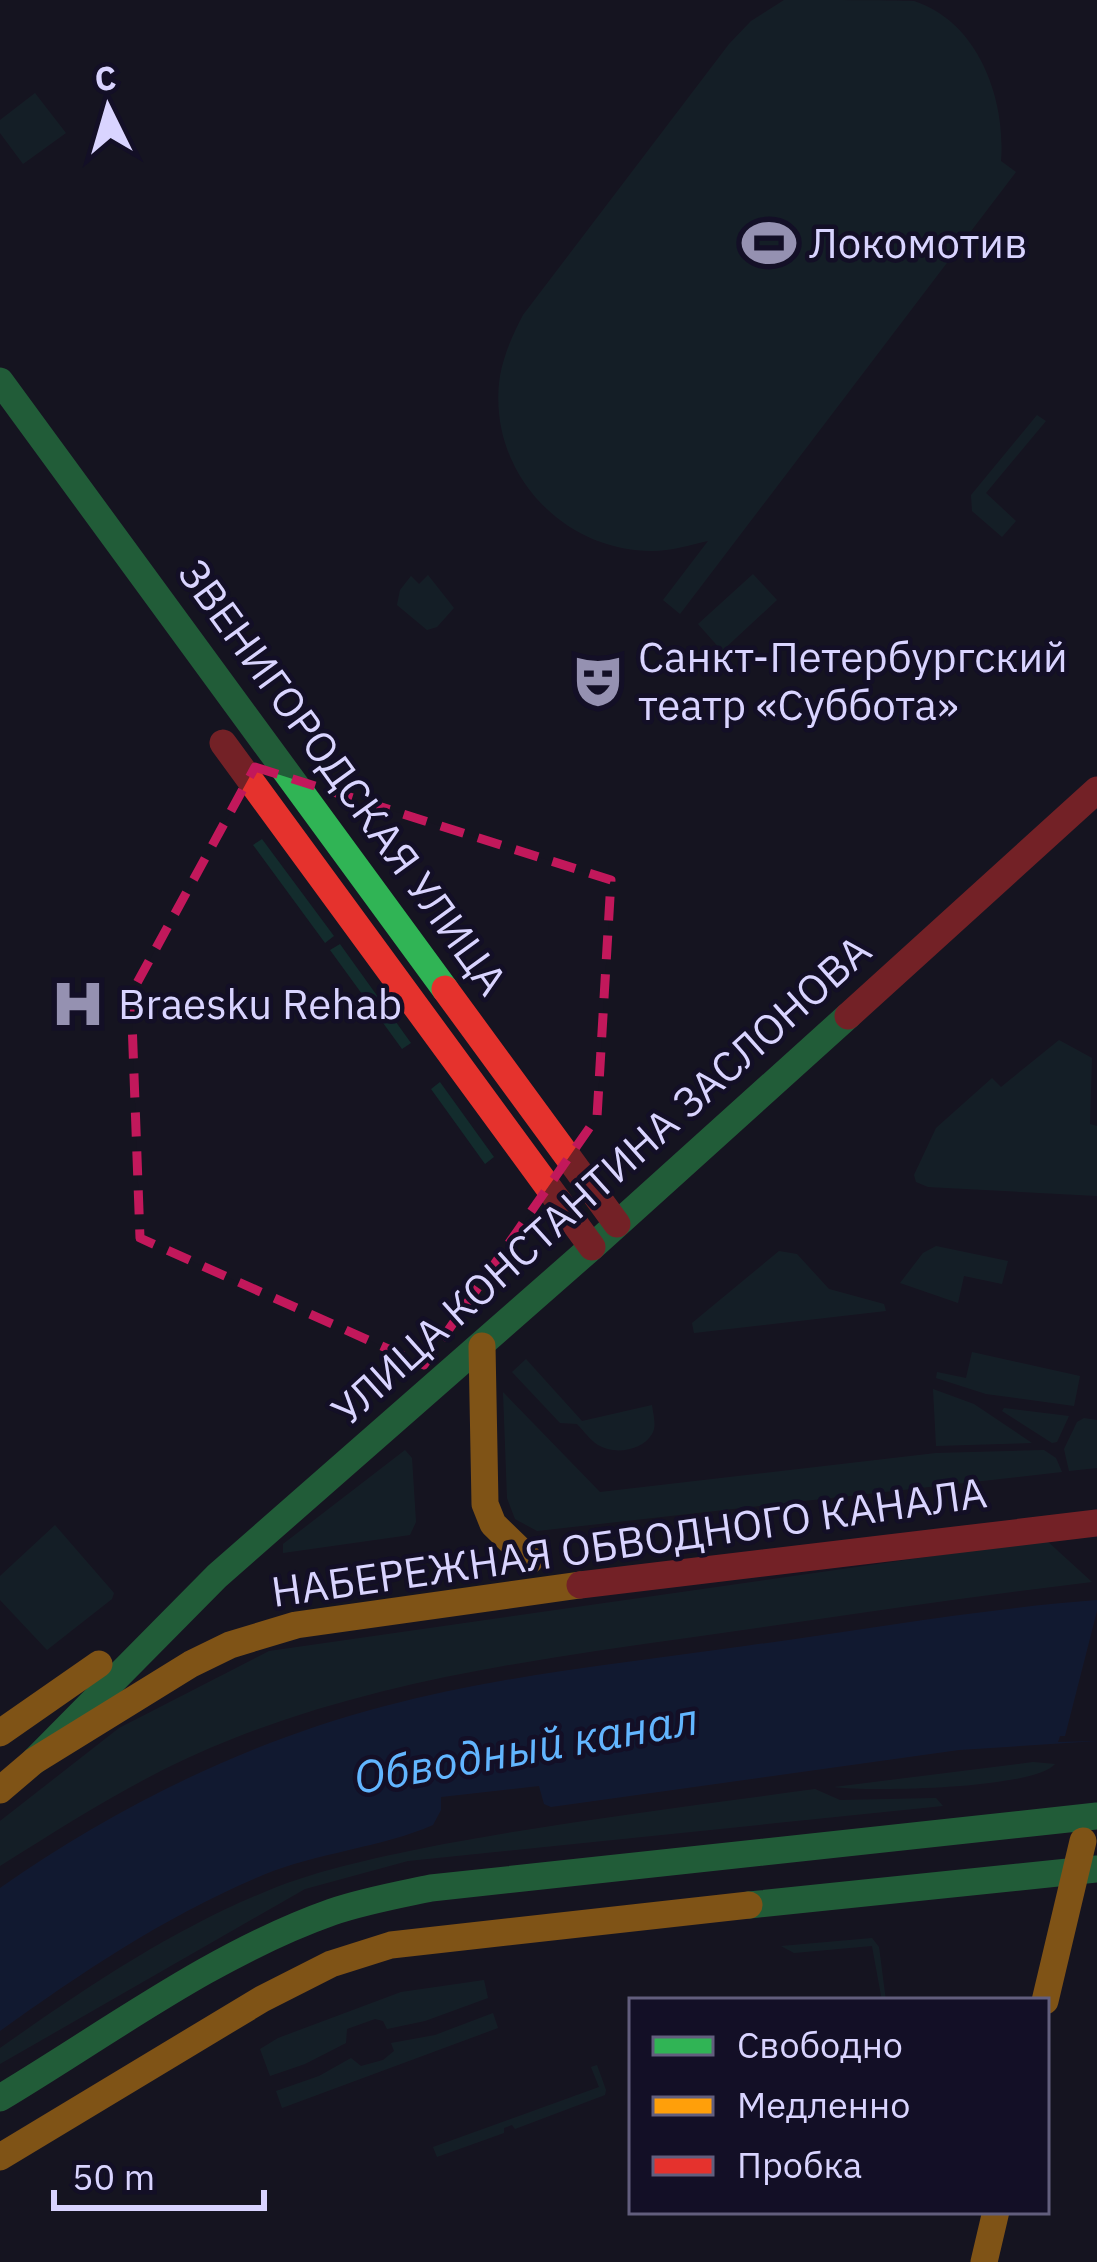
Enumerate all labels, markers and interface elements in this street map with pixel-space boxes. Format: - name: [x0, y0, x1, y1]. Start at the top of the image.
- north arrow: [48, 48, 168, 168]
- text: С: [93, 55, 118, 100]
- sports icon: Локомотив: [740, 214, 798, 272]
- place label: Локомотив: [809, 215, 1027, 270]
- street label: ЗВЕНИГОРОДСКАЯ УЛИЦА: [167, 548, 520, 1006]
- place label: Санкт-Петербургский театр «Суббота»: [638, 629, 1068, 732]
- theatre icon: Санкт-Петербургский театр «Суббота»: [569, 652, 627, 710]
- street label: УЛИЦА КОНСТАНТИНА ЗАСЛОНОВА: [319, 922, 882, 1437]
- hospital icon: Braesku Rehab: [49, 975, 107, 1033]
- place label: Braesku Rehab: [118, 976, 402, 1031]
- street label: НАБЕРЕЖНАЯ ОБВОДНОГО КАНАЛА: [268, 1464, 990, 1619]
- water label: Обводный канал: [349, 1688, 702, 1806]
- legend: [629, 1998, 1049, 2214]
- text: Свободно: [737, 2021, 903, 2068]
- text: Медленно: [737, 2081, 910, 2128]
- scale bar: [54, 2136, 264, 2210]
- text: Пробка: [737, 2141, 862, 2188]
- text: 50 m: [72, 2153, 155, 2200]

